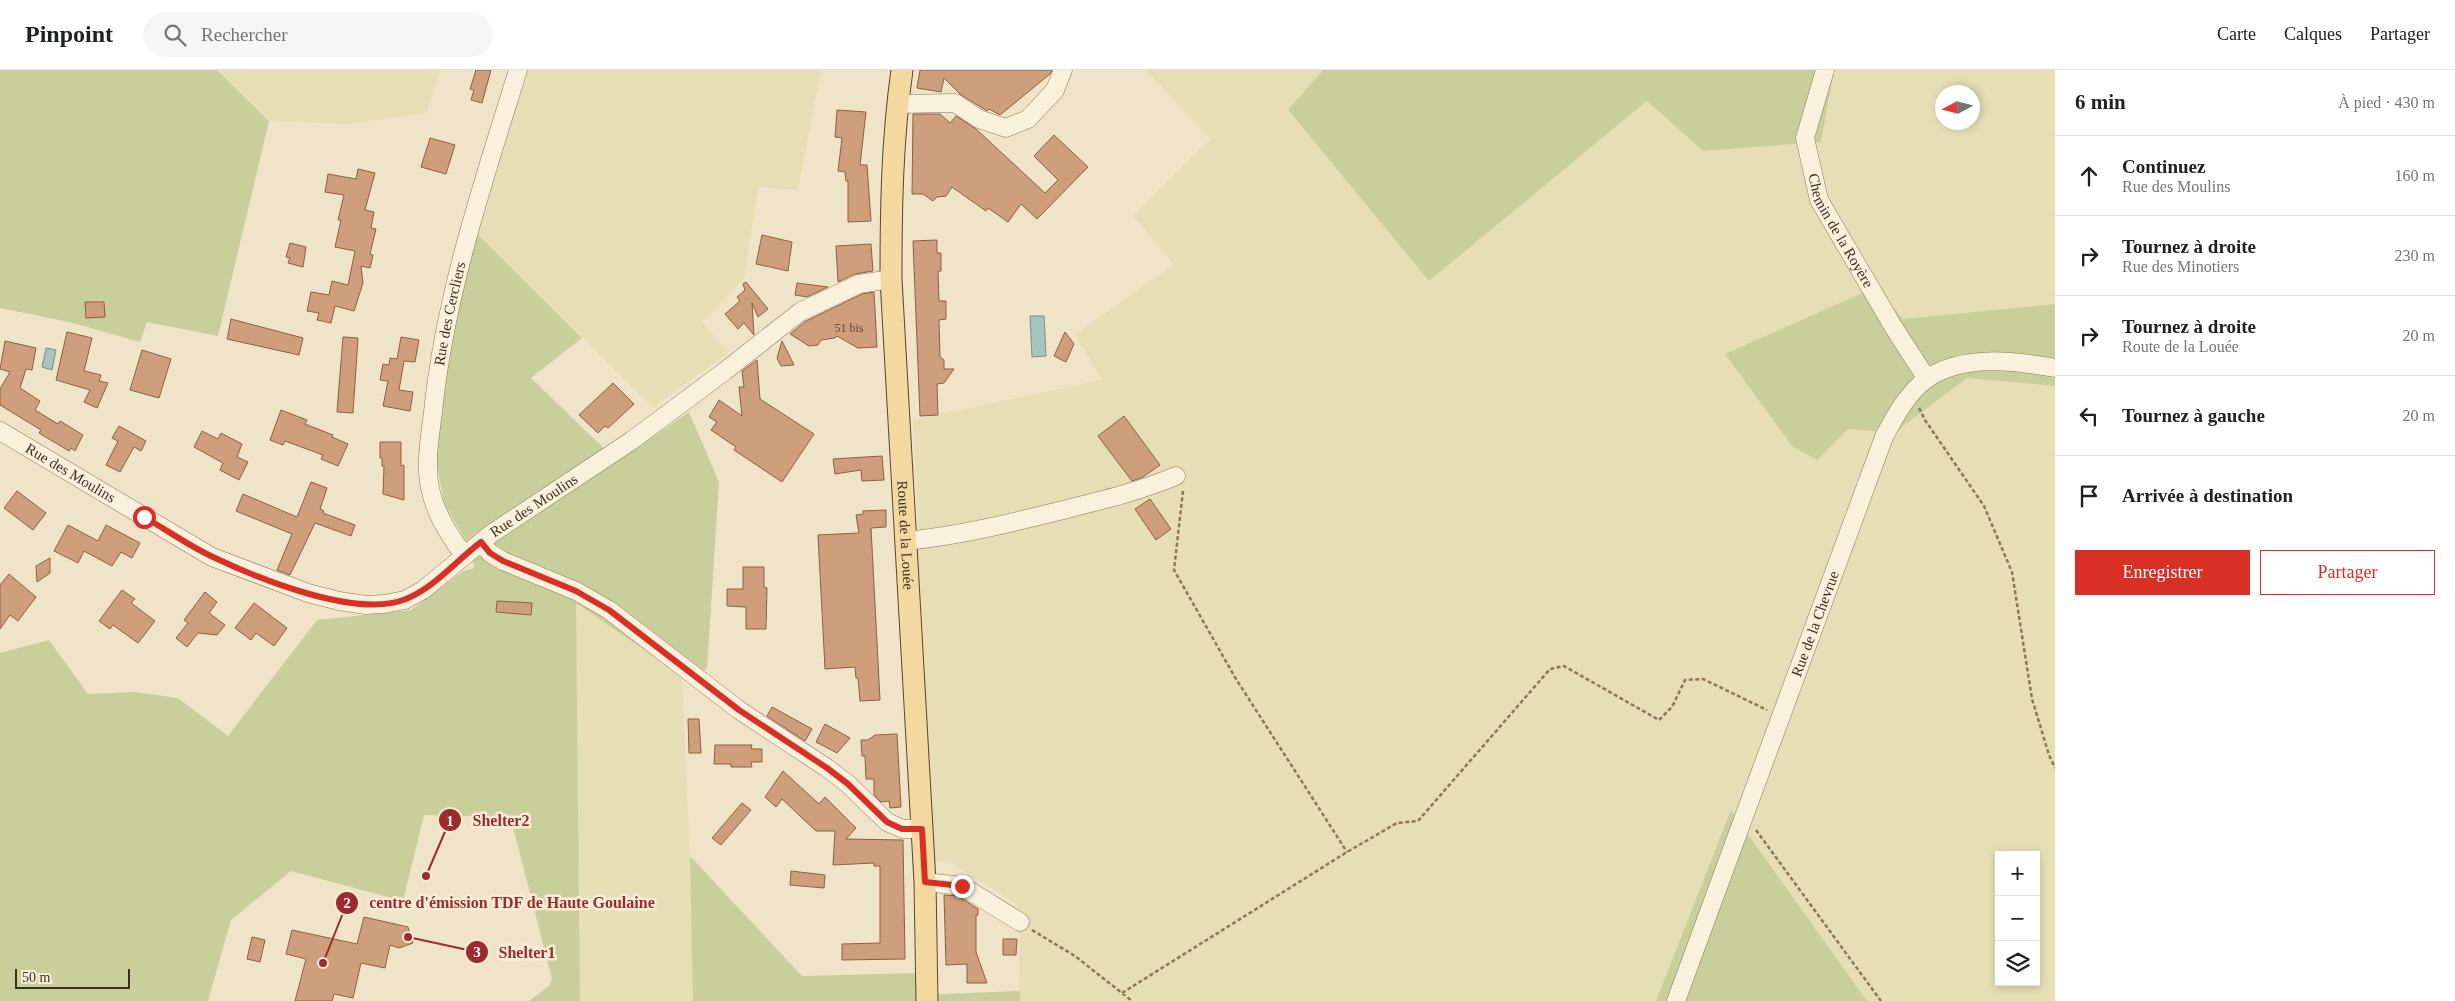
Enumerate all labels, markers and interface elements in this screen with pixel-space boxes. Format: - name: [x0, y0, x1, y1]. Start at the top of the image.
- search box: [143, 12, 493, 57]
- text: Pinpoint: [25, 21, 113, 47]
- icon: search: [161, 21, 189, 49]
- text: Rechercher: [201, 24, 288, 45]
- text: Carte: [2217, 24, 2256, 44]
- text: Calques: [2284, 24, 2342, 44]
- text: Partager: [2370, 24, 2430, 44]
- north arrow: [1935, 85, 1980, 130]
- text: 6 min: [2075, 90, 2126, 114]
- text: À pied · 430 m: [2338, 94, 2435, 111]
- text: Continuez: [2122, 156, 2205, 177]
- icon: ahead: [2075, 162, 2103, 190]
- text: 160 m: [2395, 167, 2435, 184]
- street label: Chemin de la Royère: [1805, 172, 1877, 291]
- text: Rue des Moulins: [2122, 178, 2230, 195]
- text: Tournez à droite: [2122, 236, 2256, 257]
- icon: right: [2075, 242, 2103, 270]
- text: 230 m: [2395, 247, 2435, 264]
- text: Rue des Minotiers: [2122, 258, 2239, 275]
- street label: Rue des Cercliers: [431, 260, 469, 367]
- text: Tournez à droite: [2122, 316, 2256, 337]
- house number: 51 bis: [834, 321, 864, 335]
- icon: right: [2075, 322, 2103, 350]
- text: 20 m: [2403, 327, 2435, 344]
- text: Route de la Louée: [2122, 338, 2239, 355]
- icon: left: [2075, 402, 2103, 430]
- text: Tournez à gauche: [2122, 405, 2265, 426]
- text: 20 m: [2403, 407, 2435, 424]
- street label: Rue des Moulins: [23, 440, 118, 506]
- street label: Rue des Moulins: [487, 471, 581, 540]
- street label: Route de la Louée: [894, 480, 917, 591]
- icon: arrive: [2075, 482, 2103, 510]
- text: Arrivée à destination: [2122, 485, 2293, 506]
- route start: [133, 506, 156, 529]
- button: Enregistrer: [2075, 550, 2250, 595]
- button: Partager: [2260, 550, 2435, 595]
- street label: Rue de la Chevrue: [1788, 569, 1842, 679]
- callout: Shelter2: [438, 805, 540, 836]
- text: Shelter2: [473, 812, 529, 829]
- text: 1: [446, 813, 454, 829]
- map controls: [1995, 851, 2040, 986]
- button: +: [1995, 851, 2040, 896]
- route end: [951, 875, 974, 898]
- callout: centre d'émission TDF de Haute Goulaine: [334, 887, 665, 918]
- text: centre d'émission TDF de Haute Goulaine: [369, 894, 655, 911]
- text: 2: [343, 895, 351, 911]
- button: −: [1995, 896, 2040, 941]
- callout: Shelter1: [464, 937, 566, 968]
- button: layers: [1995, 941, 2040, 986]
- text: 3: [473, 944, 481, 960]
- text: Shelter1: [499, 944, 555, 961]
- scale bar: [15, 966, 130, 989]
- text: 50 m: [22, 970, 50, 985]

